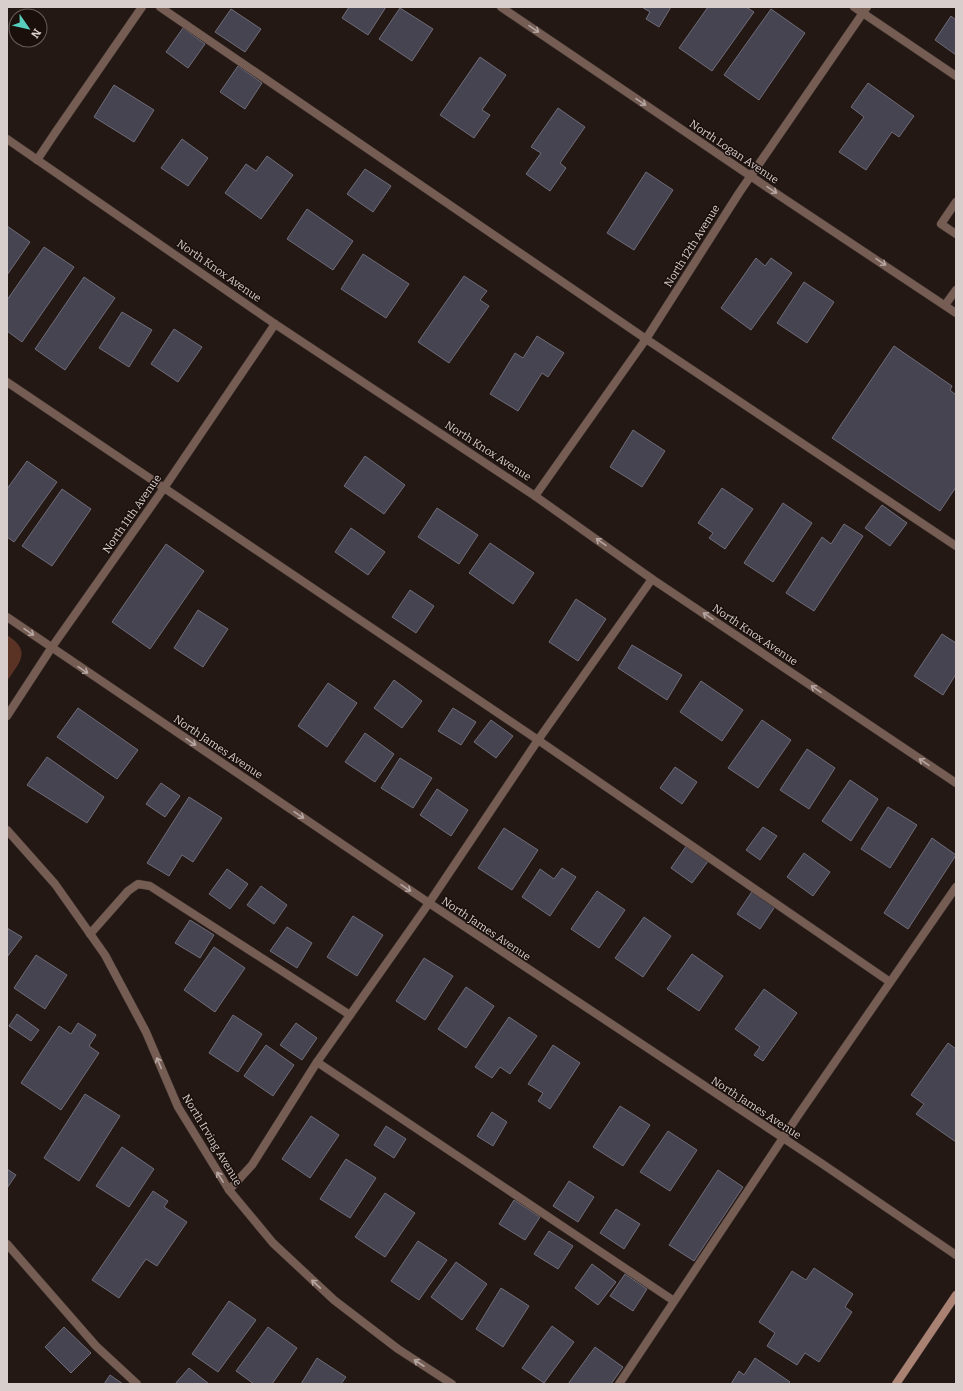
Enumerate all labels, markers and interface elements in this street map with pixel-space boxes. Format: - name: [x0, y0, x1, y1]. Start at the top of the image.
- north arrow: [8, 8, 48, 48]
- one-way arrow: [528, 25, 539, 33]
- text: N: [28, 26, 44, 41]
- one-way arrow: [636, 98, 647, 106]
- street label: North Logan Avenue: [687, 117, 781, 187]
- one-way arrow: [766, 187, 778, 195]
- street label: North 12th Avenue: [661, 202, 723, 290]
- street label: North Knox Avenue: [174, 237, 264, 305]
- one-way arrow: [875, 258, 886, 266]
- street label: North Knox Avenue: [442, 418, 534, 484]
- street label: North 11th Avenue: [100, 472, 164, 556]
- one-way arrow: [596, 538, 607, 546]
- street label: North Knox Avenue: [710, 602, 800, 668]
- one-way arrow: [703, 612, 714, 620]
- one-way arrow: [23, 628, 34, 636]
- one-way arrow: [77, 666, 88, 674]
- one-way arrow: [811, 685, 822, 693]
- street label: North James Avenue: [171, 712, 265, 782]
- one-way arrow: [185, 739, 197, 747]
- one-way arrow: [918, 757, 929, 766]
- one-way arrow: [293, 811, 304, 819]
- one-way arrow: [400, 884, 411, 892]
- street label: North James Avenue: [439, 894, 533, 964]
- one-way arrow: [155, 1057, 162, 1069]
- street label: North James Avenue: [709, 1074, 803, 1142]
- street label: North Irving Avenue: [180, 1092, 244, 1188]
- one-way arrow: [216, 1171, 224, 1183]
- one-way arrow: [311, 1279, 321, 1289]
- one-way arrow: [414, 1359, 425, 1367]

